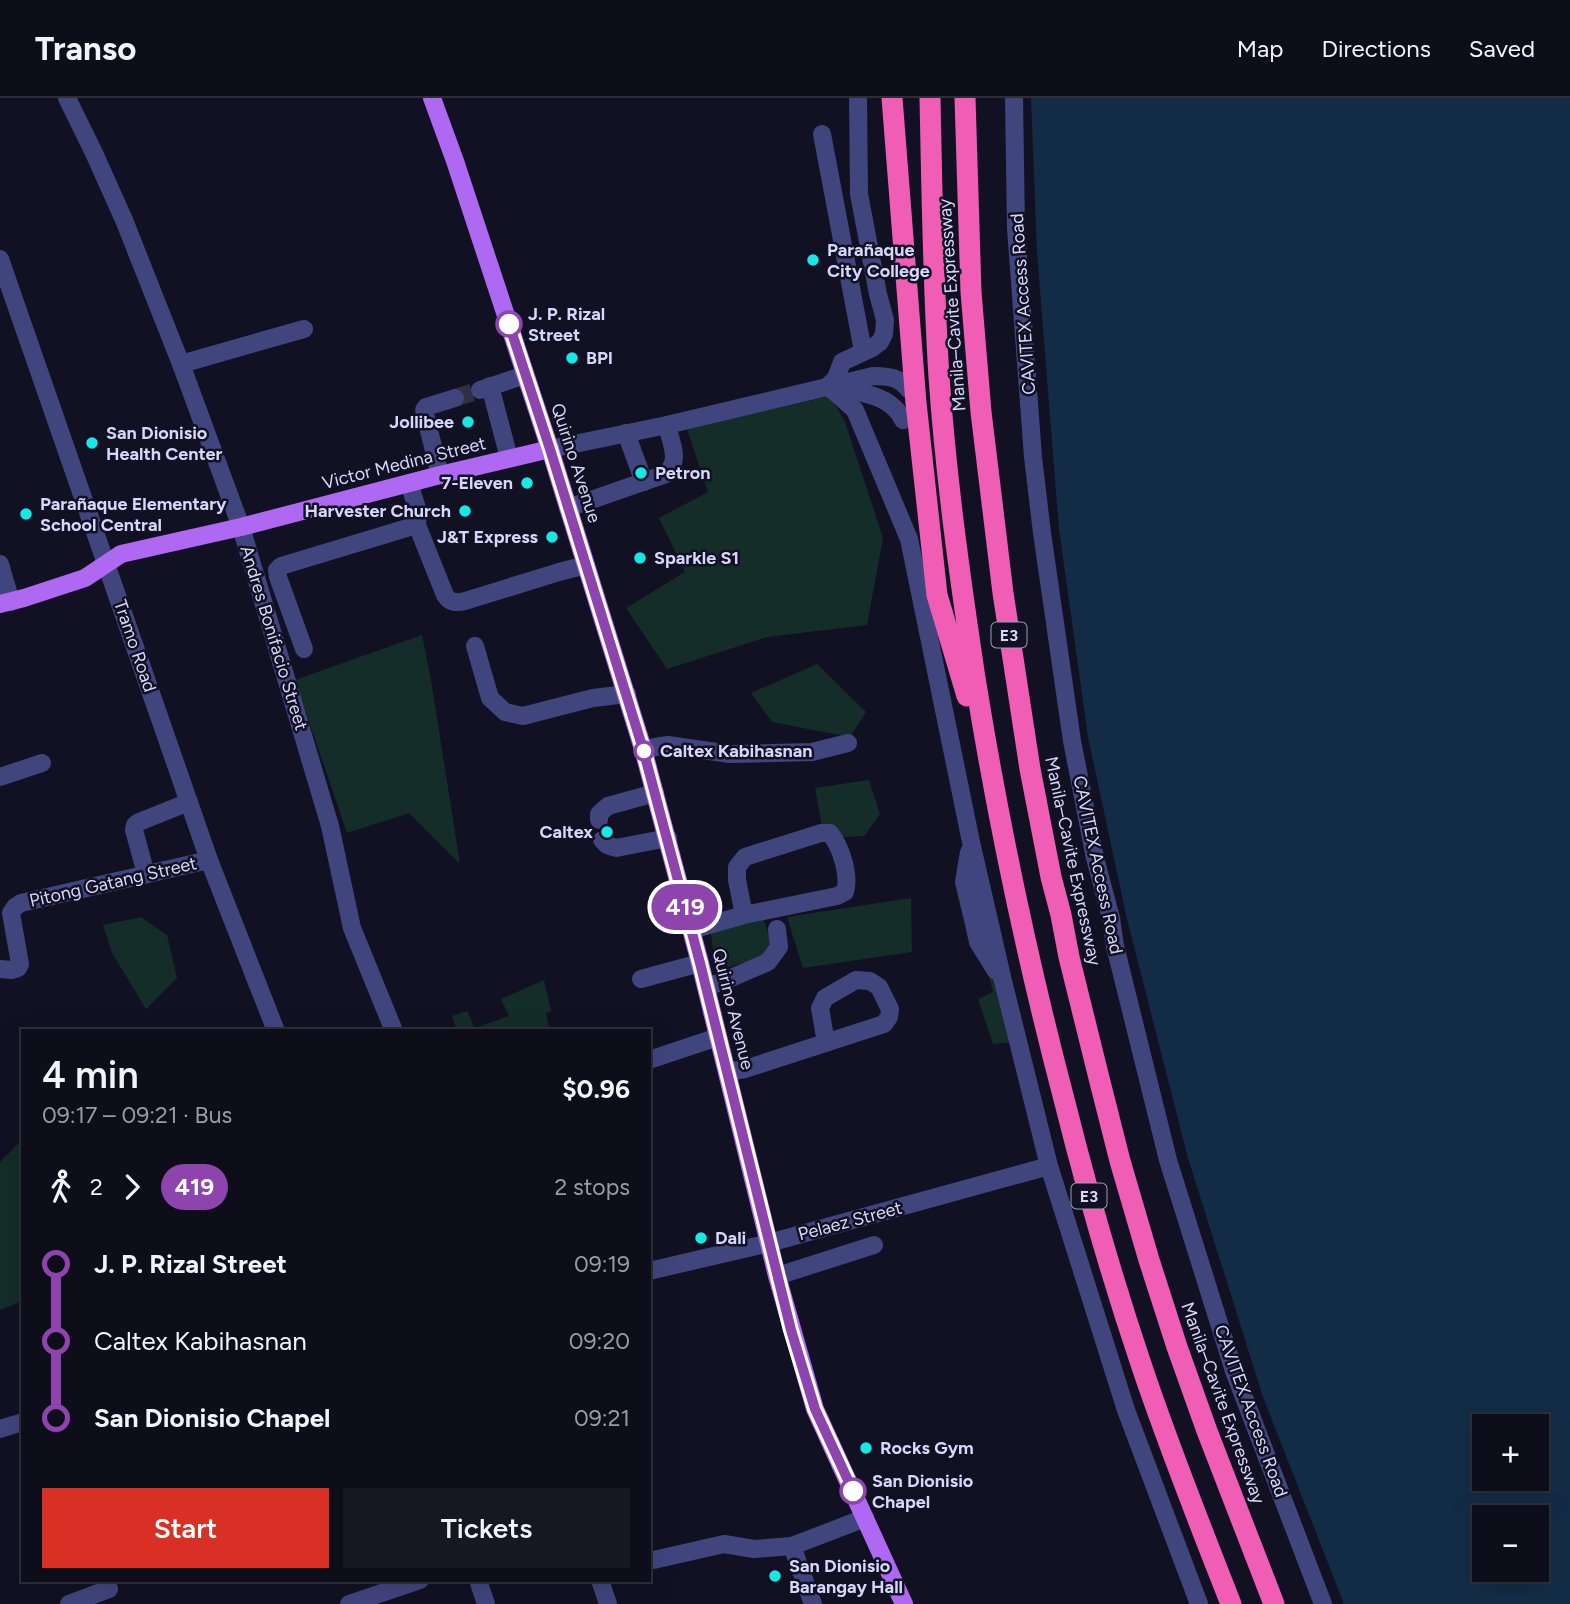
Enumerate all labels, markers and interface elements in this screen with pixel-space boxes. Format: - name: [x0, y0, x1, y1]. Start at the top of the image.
- text: Transo: [35, 29, 136, 68]
- text: Map: [1237, 34, 1283, 63]
- text: Directions: [1321, 34, 1431, 63]
- text: Saved: [1469, 34, 1535, 63]
- street label: Manila–Cavite Expressway: [934, 197, 970, 412]
- street label: CAVITEX Access Road: [1006, 213, 1040, 395]
- place label: Parañaque City College: [827, 239, 930, 282]
- marker: Parañaque City College: [805, 252, 821, 268]
- place label: J. P. Rizal Street: [528, 303, 605, 346]
- marker: J. P. Rizal Street: [496, 311, 522, 337]
- place label: BPI: [586, 347, 613, 369]
- marker: BPI: [564, 350, 580, 366]
- street label: Quirino Avenue: [546, 400, 606, 526]
- place label: Jollibee: [389, 411, 454, 433]
- marker: Jollibee: [460, 414, 476, 430]
- place label: San Dionisio Health Center: [106, 422, 223, 465]
- street label: Victor Medina Street: [320, 432, 488, 494]
- marker: San Dionisio Health Center: [84, 435, 100, 451]
- place label: Petron: [655, 462, 710, 484]
- marker: Petron: [633, 465, 649, 481]
- place label: 7-Eleven: [441, 472, 513, 494]
- marker: 7-Eleven: [519, 475, 535, 491]
- place label: Parañaque Elementary School Central: [40, 493, 227, 536]
- place label: Harvester Church: [304, 500, 451, 522]
- marker: Harvester Church: [457, 503, 473, 519]
- marker: Parañaque Elementary School Central: [18, 506, 34, 522]
- place label: J&T Express: [437, 526, 539, 548]
- marker: J&T Express: [544, 529, 560, 545]
- street label: Andres Bonifacio Street: [235, 543, 313, 733]
- place label: Sparkle S1: [654, 547, 739, 569]
- marker: Sparkle S1: [632, 550, 648, 566]
- street label: Tramo Road: [109, 597, 161, 695]
- road number: E3: [992, 622, 1026, 648]
- place label: Caltex Kabihasnan: [660, 740, 813, 762]
- marker: Caltex Kabihasnan: [634, 741, 654, 761]
- street label: Manila–Cavite Expressway: [1040, 754, 1106, 968]
- street label: CAVITEX Access Road: [1068, 774, 1128, 956]
- place label: Caltex: [540, 821, 593, 843]
- marker: Caltex: [599, 824, 615, 840]
- street label: Pitong Gatang Street: [27, 852, 199, 912]
- line badge: 419: [645, 884, 725, 930]
- text: 419: [665, 892, 705, 921]
- street label: Quirino Avenue: [707, 946, 759, 1072]
- text: 4 min: [42, 1052, 139, 1098]
- text: $0.96: [562, 1073, 630, 1105]
- text: 09:17 – 09:21 · Bus: [42, 1101, 232, 1129]
- icon: walk: [42, 1168, 80, 1206]
- icon: forward: [113, 1168, 151, 1206]
- text: 419: [175, 1172, 214, 1201]
- text: 2: [90, 1173, 103, 1201]
- text: 2 stops: [554, 1173, 630, 1201]
- road number: E3: [1072, 1184, 1106, 1208]
- street label: Pelaez Street: [796, 1197, 905, 1245]
- place label: Dali: [715, 1227, 746, 1249]
- marker: Dali: [693, 1230, 709, 1246]
- text: J. P. Rizal Street: [94, 1248, 287, 1280]
- text: 09:19: [574, 1250, 630, 1278]
- street label: Manila–Cavite Expressway: [1176, 1299, 1270, 1507]
- street label: CAVITEX Access Road: [1210, 1322, 1292, 1500]
- text: Caltex Kabihasnan: [94, 1325, 307, 1357]
- text: 09:20: [569, 1327, 630, 1355]
- text: San Dionisio Chapel: [94, 1402, 330, 1434]
- text: 09:21: [574, 1404, 630, 1432]
- map controls: [1472, 1414, 1549, 1582]
- button: +: [1472, 1414, 1549, 1491]
- place label: Rocks Gym: [880, 1437, 974, 1459]
- marker: Rocks Gym: [858, 1440, 874, 1456]
- place label: San Dionisio Chapel: [872, 1470, 973, 1513]
- marker: San Dionisio Chapel: [840, 1478, 866, 1504]
- button: Start: [42, 1488, 329, 1568]
- button: Tickets: [343, 1488, 630, 1568]
- button: −: [1472, 1505, 1549, 1582]
- place label: San Dionisio Barangay Hall: [789, 1555, 903, 1598]
- marker: San Dionisio Barangay Hall: [767, 1568, 783, 1584]

